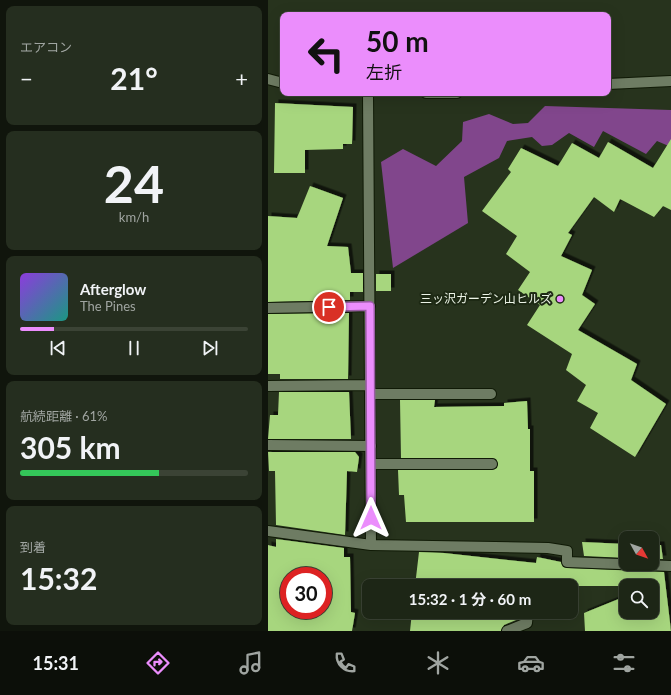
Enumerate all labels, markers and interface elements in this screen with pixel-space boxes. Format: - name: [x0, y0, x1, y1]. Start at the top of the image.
- text: 50 m: [366, 24, 429, 58]
- icon: left: [300, 28, 352, 80]
- text: エアコン: [20, 39, 72, 55]
- text: 21°: [110, 60, 158, 96]
- text: 左折: [366, 61, 402, 83]
- text: −: [20, 65, 33, 92]
- text: +: [235, 65, 248, 92]
- text: 24: [104, 152, 164, 214]
- text: km/h: [119, 209, 149, 225]
- text: Afterglow: [80, 280, 146, 298]
- pin: [312, 290, 346, 324]
- place label: 三ッ沢ガーデン山ヒルズ: [420, 291, 552, 306]
- marker: 三ッ沢ガーデン山ヒルズ: [555, 294, 565, 304]
- icon: arrive: [318, 296, 340, 318]
- text: The Pines: [80, 298, 136, 314]
- icon: previous: [47, 337, 69, 359]
- icon: pause: [123, 337, 145, 359]
- icon: next: [199, 337, 221, 359]
- text: 航続距離 · 61%: [20, 408, 108, 424]
- text: 305 km: [20, 429, 121, 465]
- position arrow: [350, 497, 392, 539]
- north arrow: [619, 531, 659, 571]
- map controls: [619, 531, 659, 619]
- text: 到着: [20, 539, 46, 555]
- text: 15:32: [20, 560, 97, 596]
- speed limit sign: 30: [280, 567, 332, 619]
- button: search: [619, 579, 659, 619]
- text: 15:32 · 1 分 · 60 m: [409, 590, 531, 608]
- icon: directions: [144, 649, 172, 677]
- icon: music: [237, 649, 265, 677]
- icon: phone: [331, 649, 359, 677]
- icon: climate: [424, 649, 452, 677]
- icon: car: [517, 649, 545, 677]
- icon: filters: [610, 649, 638, 677]
- text: 15:31: [33, 652, 79, 674]

